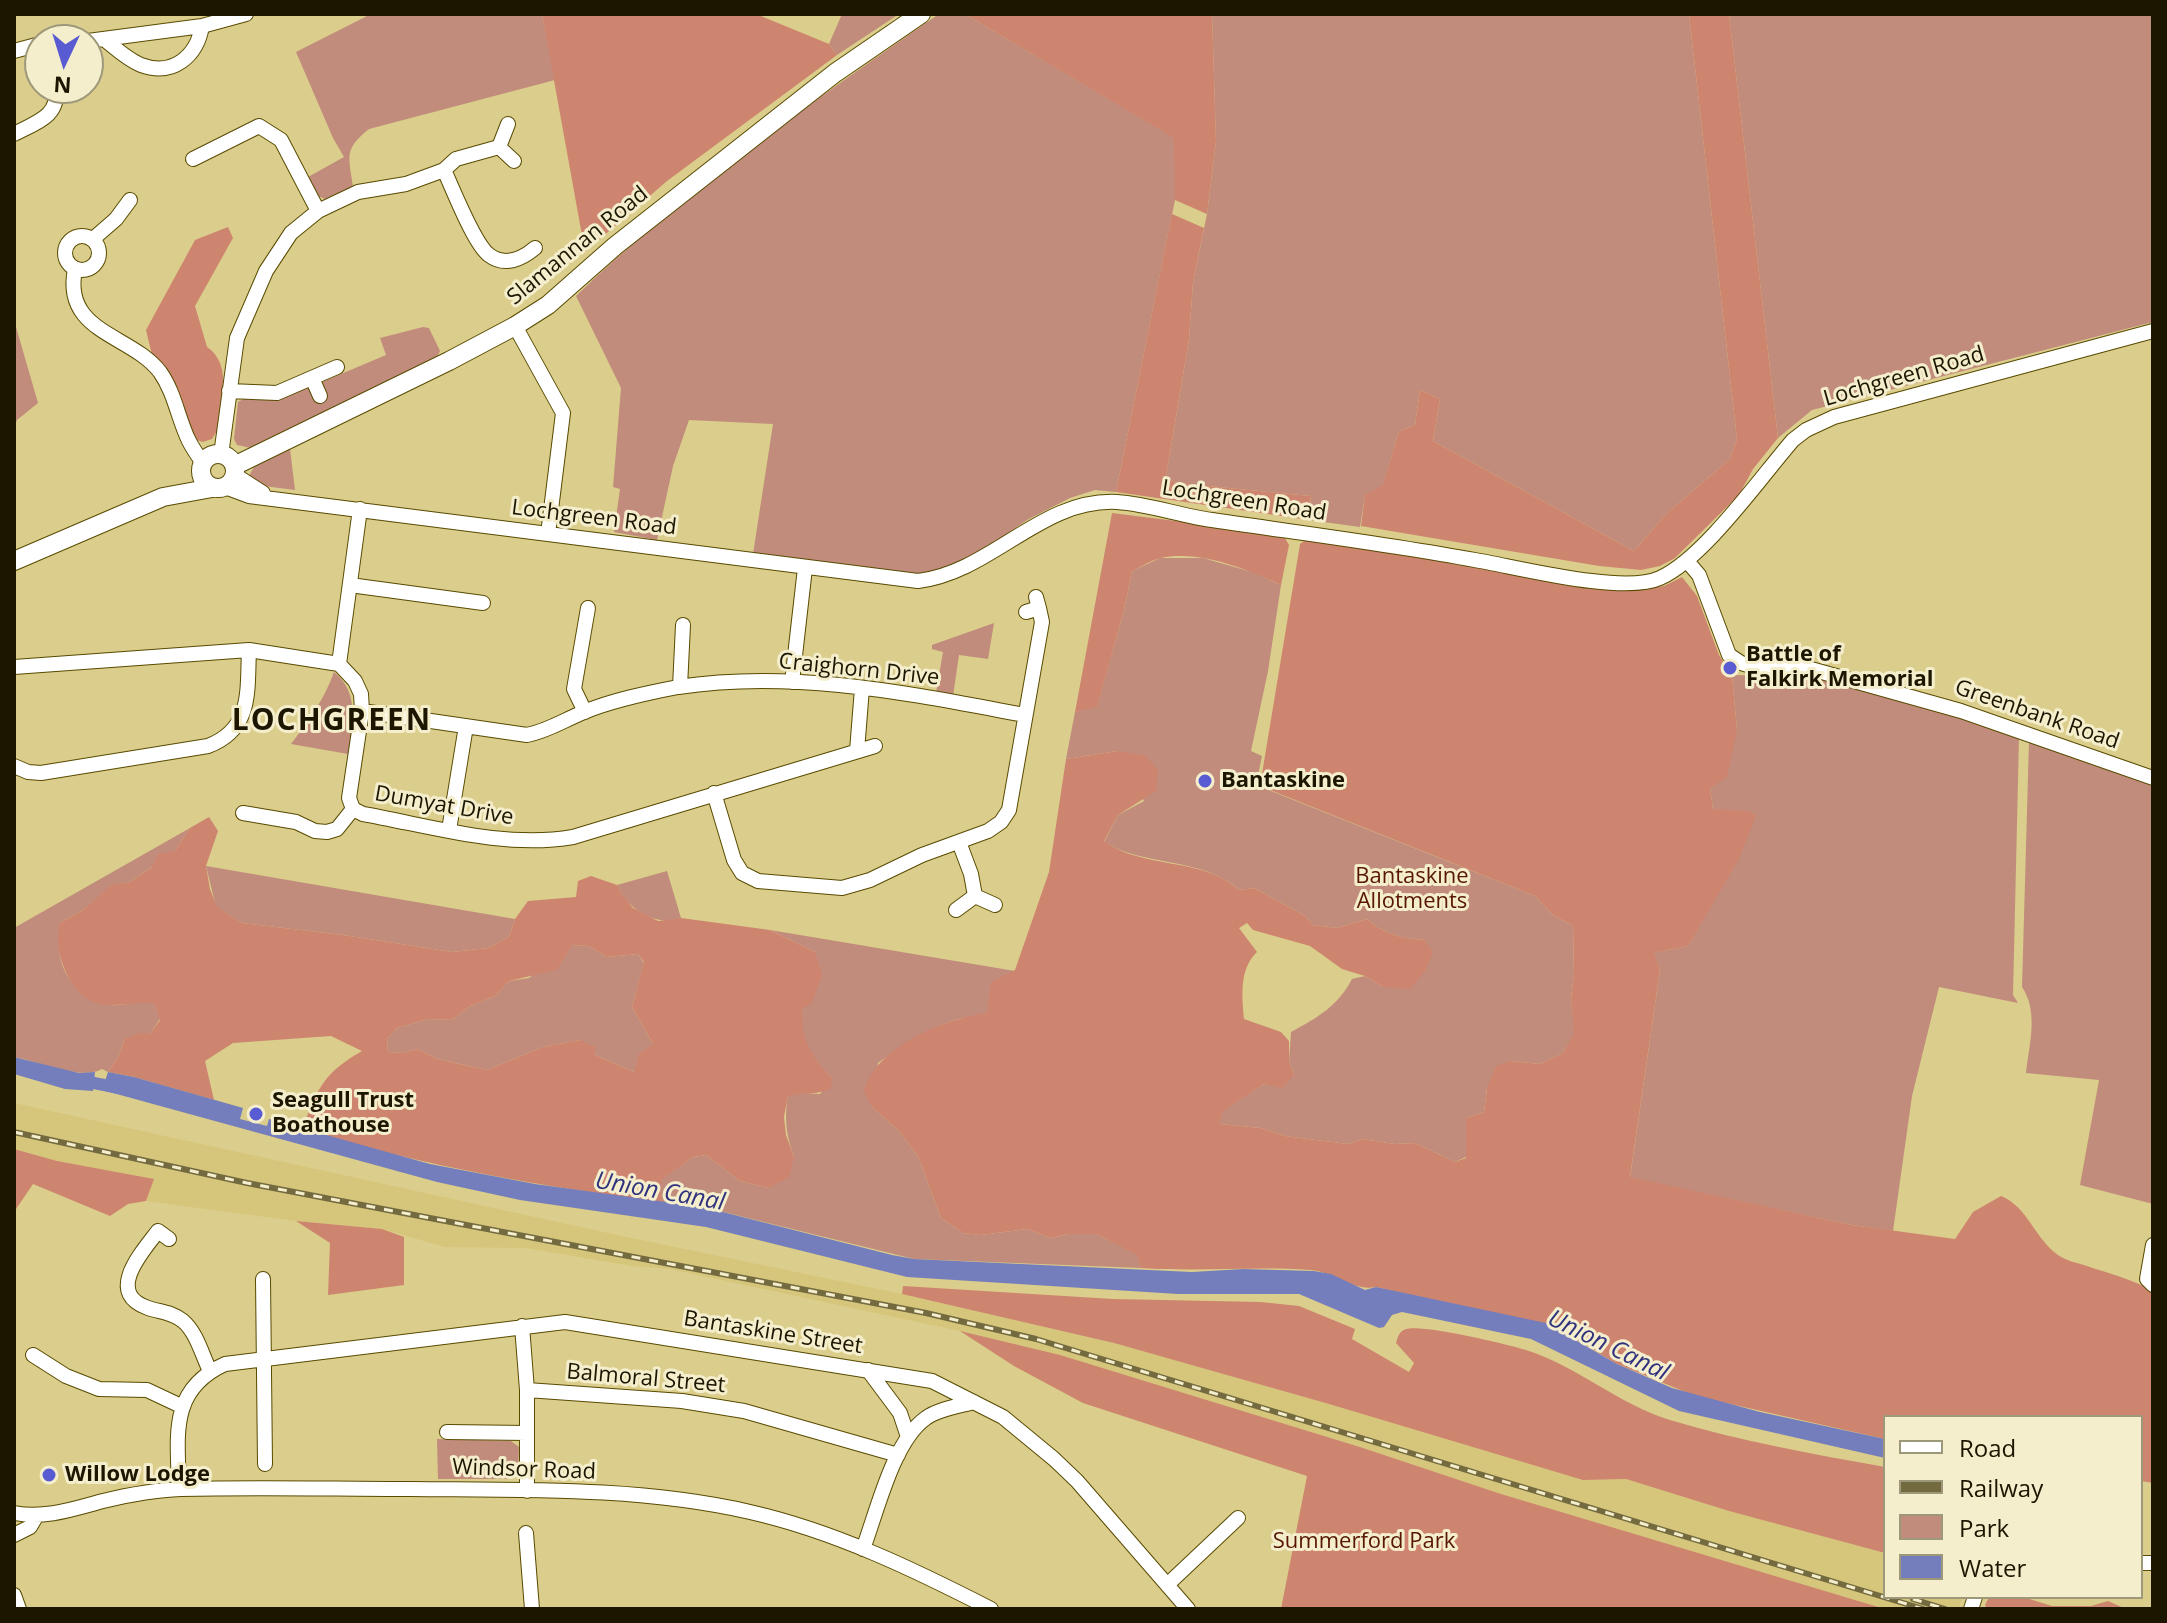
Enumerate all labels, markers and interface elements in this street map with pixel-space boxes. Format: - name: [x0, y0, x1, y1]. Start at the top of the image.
- north arrow: [24, 24, 104, 104]
- text: N: [53, 70, 72, 102]
- street label: Slamannan Road: [502, 181, 654, 311]
- street label: Lochgreen Road: [1821, 341, 1987, 413]
- street label: Lochgreen Road: [1160, 475, 1328, 527]
- street label: Lochgreen Road: [510, 495, 678, 541]
- place label: Battle of Falkirk Memorial: [1746, 642, 1933, 694]
- street label: Craighorn Drive: [777, 648, 941, 692]
- marker: Battle of Falkirk Memorial: [1721, 659, 1739, 677]
- street label: Greenbank Road: [1951, 674, 2123, 756]
- district label: LOCHGREEN: [232, 703, 432, 739]
- place label: Bantaskine: [1221, 768, 1345, 794]
- marker: Bantaskine: [1196, 772, 1214, 790]
- street label: Dumyat Drive: [373, 781, 515, 831]
- park label: Bantaskine Allotments: [1355, 864, 1469, 916]
- place label: Seagull Trust Boathouse: [272, 1088, 414, 1140]
- marker: Seagull Trust Boathouse: [247, 1105, 265, 1123]
- water label: Union Canal: [593, 1166, 727, 1218]
- water label: Union Canal: [1543, 1304, 1673, 1388]
- street label: Bantaskine Street: [682, 1306, 864, 1360]
- street label: Balmoral Street: [565, 1359, 727, 1399]
- legend: [1883, 1415, 2143, 1599]
- text: Road: [1959, 1431, 2016, 1464]
- street label: Windsor Road: [452, 1454, 596, 1486]
- place label: Willow Lodge: [65, 1462, 210, 1488]
- marker: Willow Lodge: [40, 1466, 58, 1484]
- text: Railway: [1959, 1471, 2043, 1504]
- text: Park: [1959, 1511, 2009, 1544]
- park label: Summerford Park: [1273, 1529, 1455, 1555]
- text: Water: [1959, 1551, 2026, 1584]

